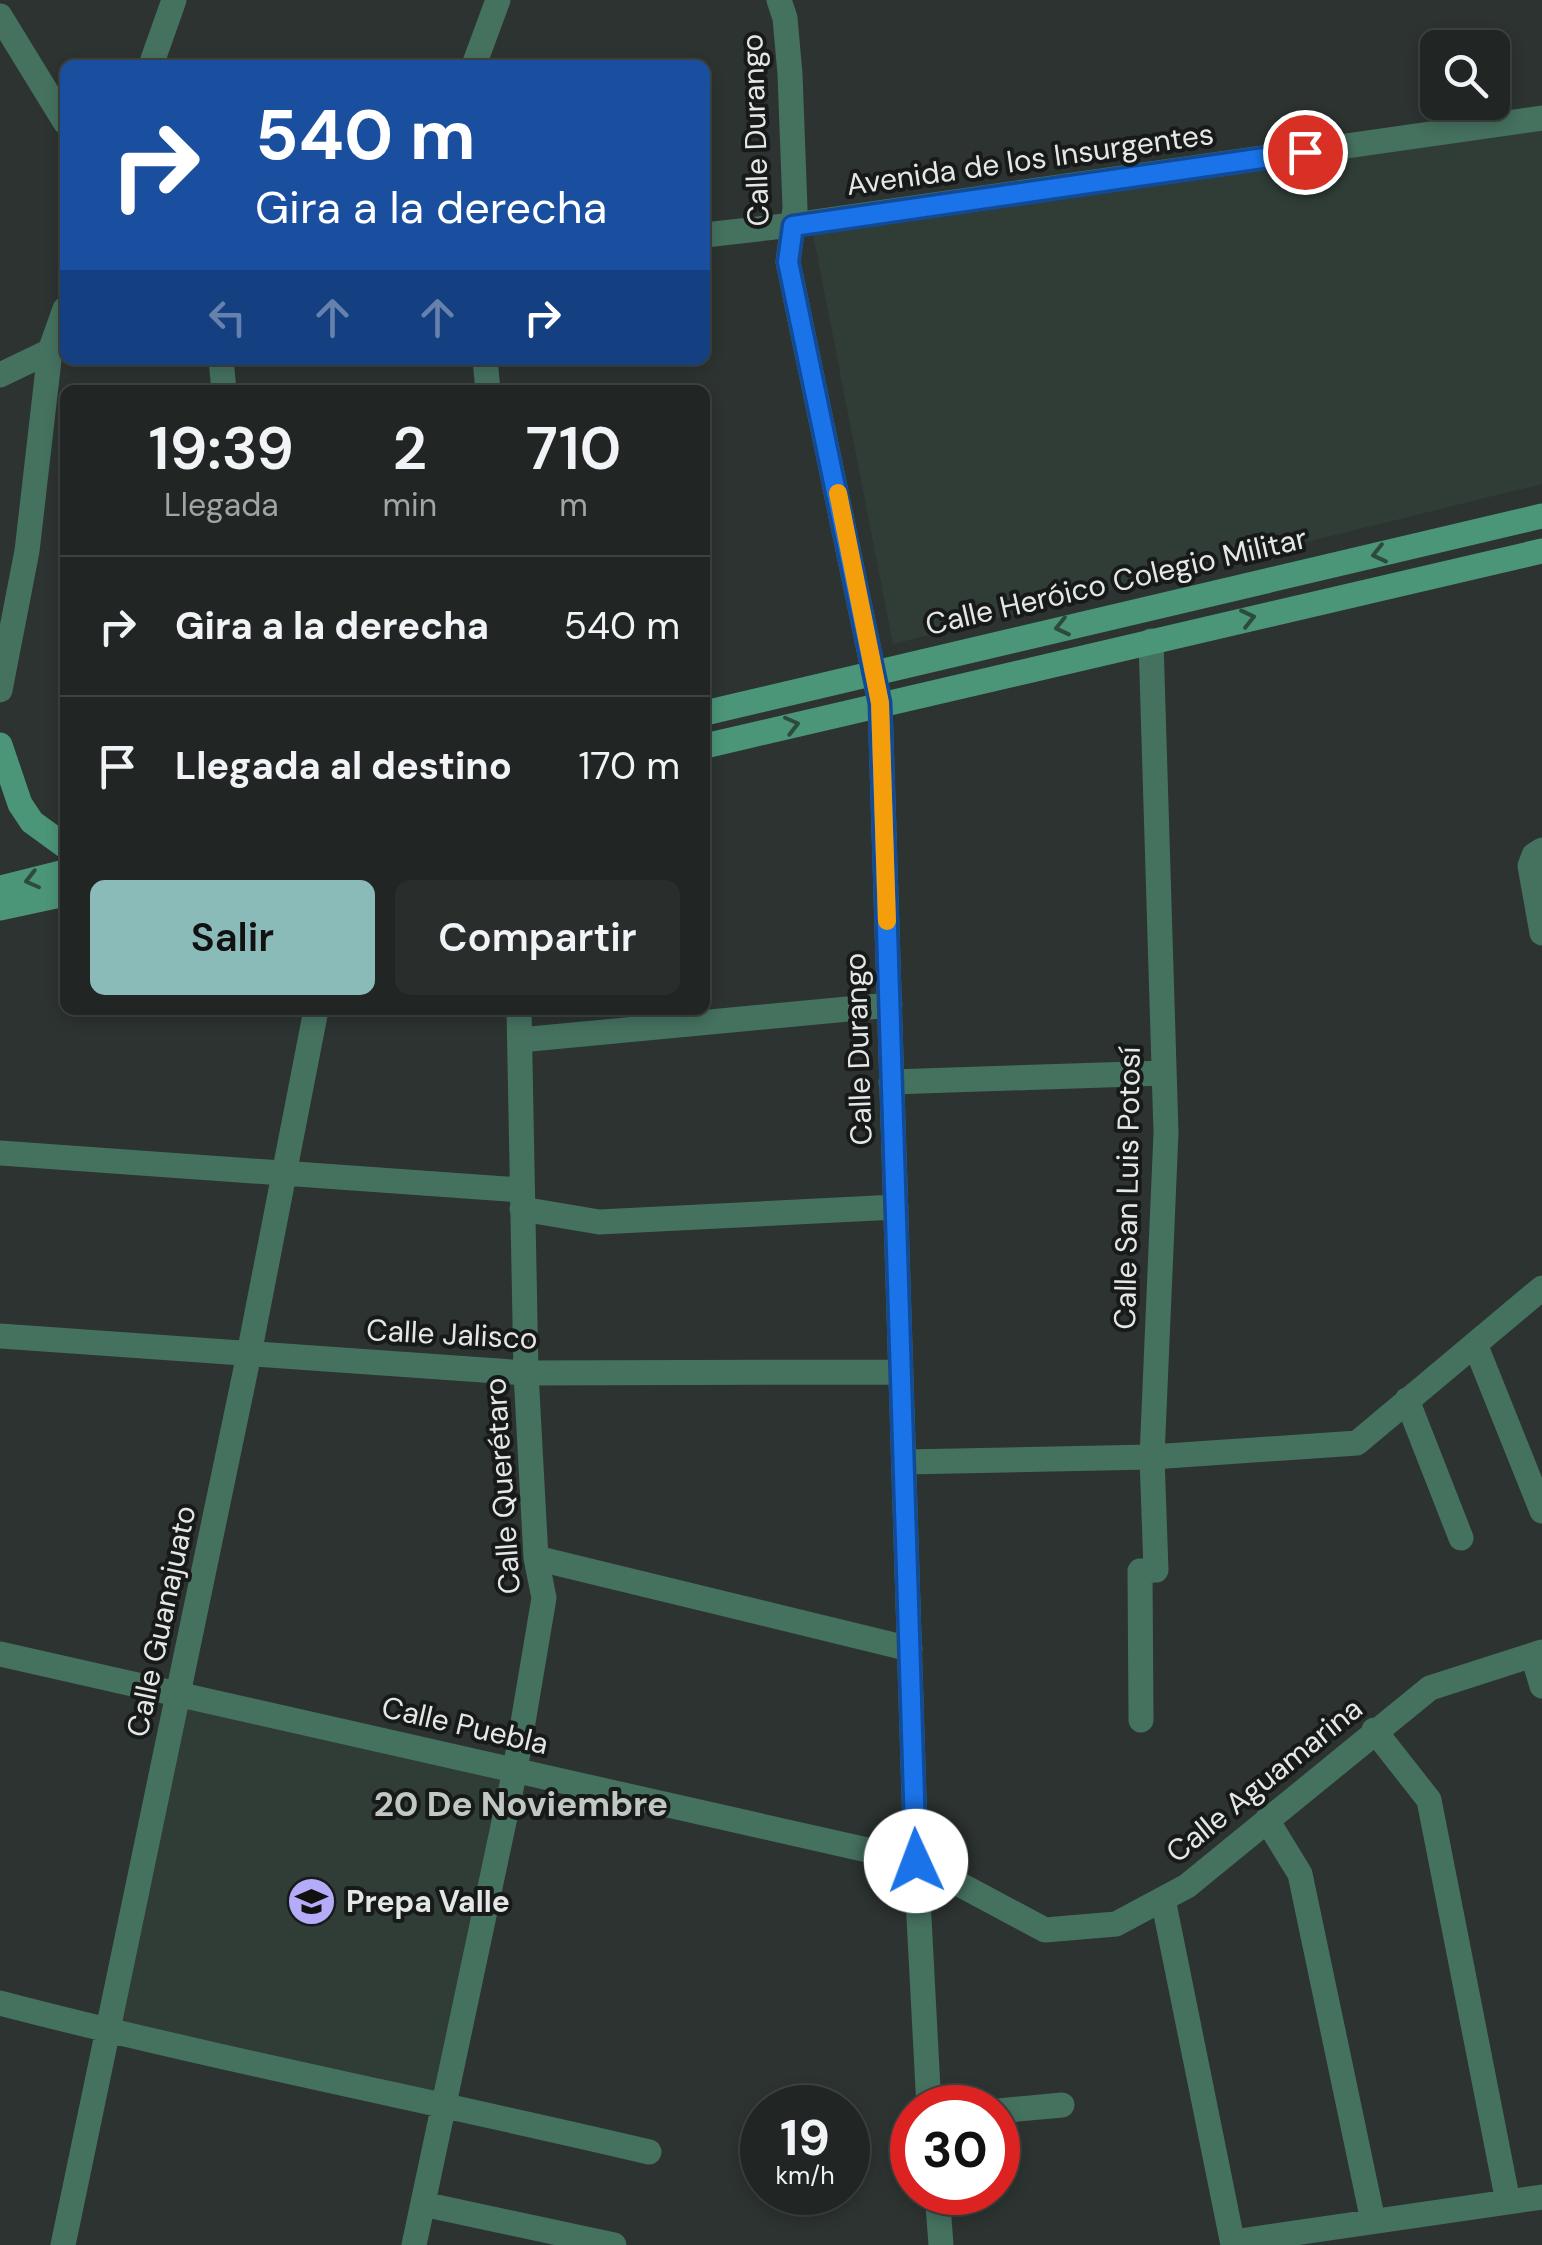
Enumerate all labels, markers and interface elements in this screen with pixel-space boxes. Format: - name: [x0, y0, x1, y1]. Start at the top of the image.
- map controls: [1420, 30, 1510, 120]
- button: search: [1420, 30, 1510, 120]
- street label: Calle Durango: [732, 33, 778, 227]
- text: 540 m: [255, 90, 476, 181]
- icon: right: [90, 100, 220, 230]
- pin: [1263, 110, 1348, 195]
- street label: Avenida de los Insurgentes: [844, 114, 1216, 204]
- icon: arrive: [1278, 125, 1333, 180]
- text: Gira a la derecha: [255, 178, 607, 237]
- icon: left: [200, 290, 255, 345]
- icon: ahead: [305, 290, 360, 345]
- icon: ahead: [410, 290, 465, 345]
- icon: right: [515, 290, 570, 345]
- text: 19:39: [149, 409, 294, 488]
- text: 2: [393, 409, 427, 488]
- text: 710: [526, 409, 621, 488]
- text: Llegada: [164, 484, 279, 526]
- text: min: [383, 484, 437, 526]
- text: m: [559, 484, 588, 526]
- street label: Calle Heróico Colegio Militar: [921, 518, 1311, 644]
- one-way arrow: [1371, 542, 1388, 563]
- icon: right: [90, 599, 145, 654]
- text: Gira a la derecha: [175, 601, 489, 651]
- text: 540 m: [564, 601, 680, 651]
- one-way arrow: [1239, 609, 1256, 630]
- one-way arrow: [1054, 615, 1071, 636]
- one-way arrow: [783, 716, 800, 737]
- icon: arrive: [90, 739, 145, 794]
- text: Llegada al destino: [175, 741, 512, 791]
- text: 170 m: [578, 741, 680, 791]
- one-way arrow: [24, 868, 41, 889]
- button: Salir: [90, 880, 375, 995]
- button: Compartir: [395, 880, 680, 995]
- street label: Calle Durango: [835, 952, 881, 1146]
- street label: Calle San Luis Potosí: [1105, 1046, 1149, 1330]
- street label: Calle Jalisco: [365, 1310, 539, 1358]
- street label: Calle Querétaro: [475, 1376, 529, 1596]
- street label: Calle Guanajuato: [117, 1502, 205, 1740]
- street label: Calle Puebla: [378, 1687, 552, 1763]
- street label: Calle Aguamarina: [1158, 1689, 1370, 1871]
- district label: 20 De Noviembre: [374, 1781, 668, 1827]
- position arrow: [864, 1809, 968, 1913]
- school or university icon: Prepa Valle: [285, 1875, 337, 1927]
- place label: Prepa Valle: [346, 1882, 510, 1921]
- speed limit sign: 30: [890, 2085, 1020, 2215]
- text: 19: [780, 2105, 830, 2171]
- text: km/h: [775, 2159, 835, 2192]

